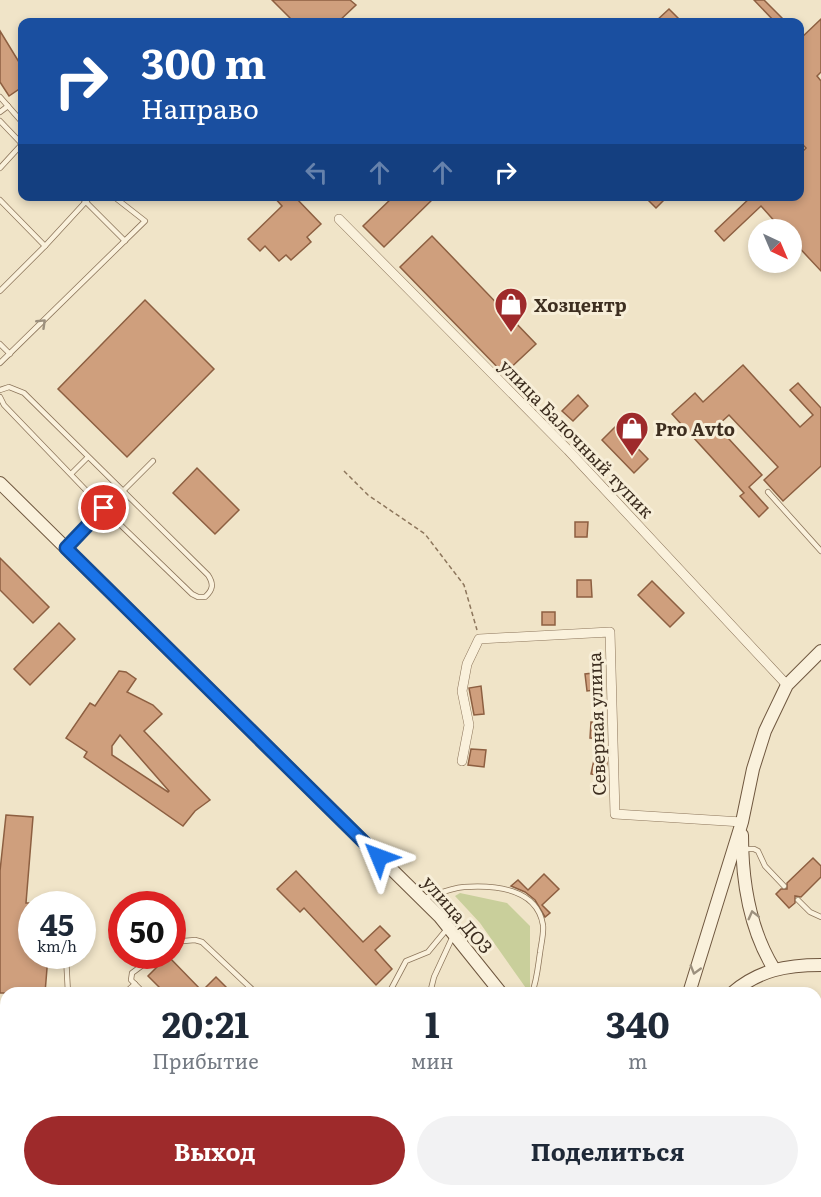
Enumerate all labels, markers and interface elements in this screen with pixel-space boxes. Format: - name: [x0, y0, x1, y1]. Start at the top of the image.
- text: 300 m: [141, 30, 266, 92]
- icon: right: [42, 42, 120, 120]
- text: Направо: [141, 87, 259, 127]
- icon: left: [300, 156, 333, 189]
- icon: ahead: [363, 156, 396, 189]
- icon: ahead: [426, 156, 459, 189]
- icon: right: [489, 156, 522, 189]
- north arrow: [748, 219, 802, 273]
- map controls: [748, 219, 802, 273]
- shop icon: Хозцентр: [493, 286, 529, 333]
- place label: Хозцентр: [534, 291, 627, 318]
- one-way arrow: [36, 319, 46, 330]
- street label: улица Балочный тупик: [494, 352, 661, 524]
- shop icon: Pro Аvto: [614, 410, 650, 457]
- place label: Pro Аvto: [655, 415, 735, 442]
- pin: [78, 482, 129, 533]
- icon: arrive: [87, 491, 120, 524]
- street label: Северная улица: [580, 651, 612, 796]
- position arrow: [347, 825, 411, 889]
- street label: улица ДОЗ: [416, 869, 500, 959]
- speed limit sign: 50: [108, 891, 186, 969]
- text: 45: [40, 901, 74, 945]
- one-way arrow: [747, 910, 760, 920]
- text: km/h: [37, 934, 77, 957]
- one-way arrow: [690, 965, 703, 975]
- text: 20:21: [162, 996, 249, 1049]
- text: 1: [425, 996, 440, 1049]
- text: 340: [606, 996, 670, 1049]
- text: Прибытие: [152, 1045, 259, 1075]
- text: мин: [411, 1045, 454, 1075]
- text: m: [628, 1045, 647, 1075]
- button: Выход: [24, 1116, 405, 1185]
- button: Поделиться: [417, 1116, 798, 1185]

